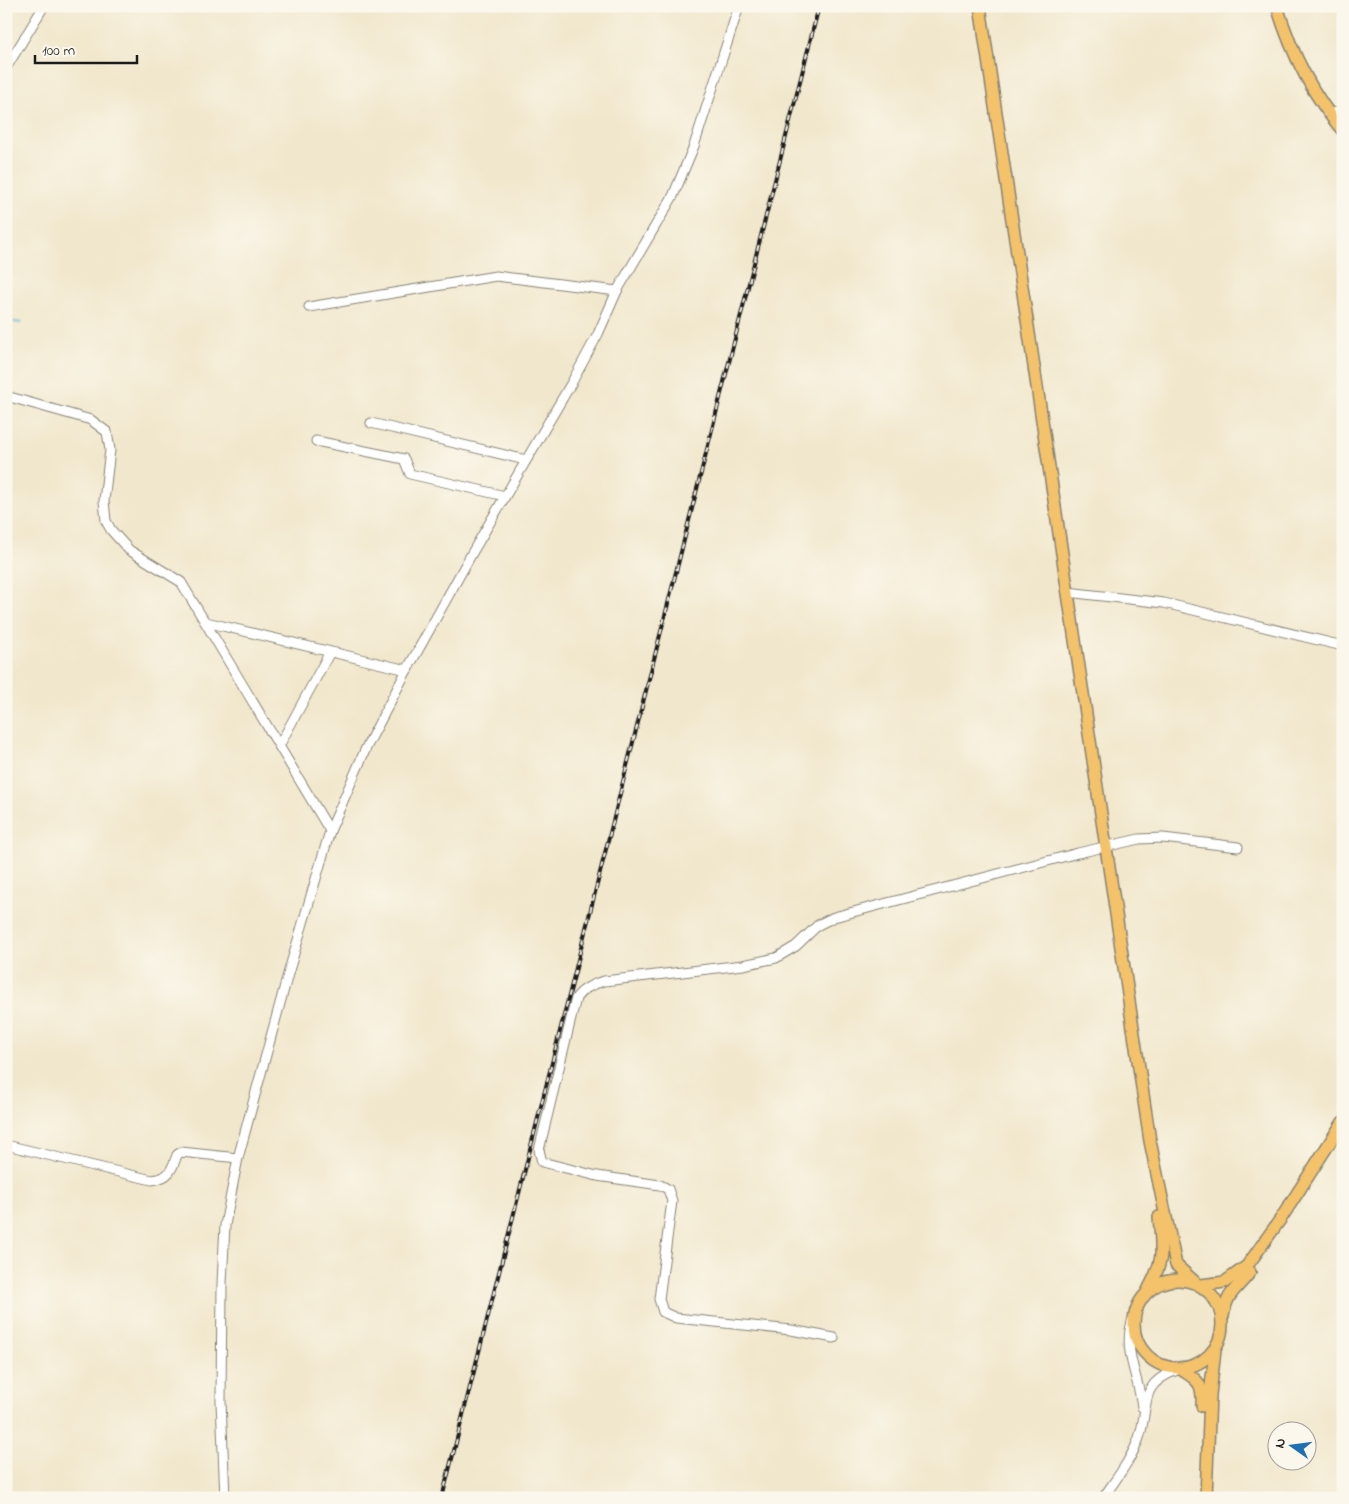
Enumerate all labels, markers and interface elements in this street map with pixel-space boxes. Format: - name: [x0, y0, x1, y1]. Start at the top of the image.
- scale bar: [35, 32, 138, 64]
- text: 100 m: [42, 40, 75, 62]
- north arrow: [1266, 1422, 1316, 1472]
- text: N: [1270, 1436, 1292, 1450]

